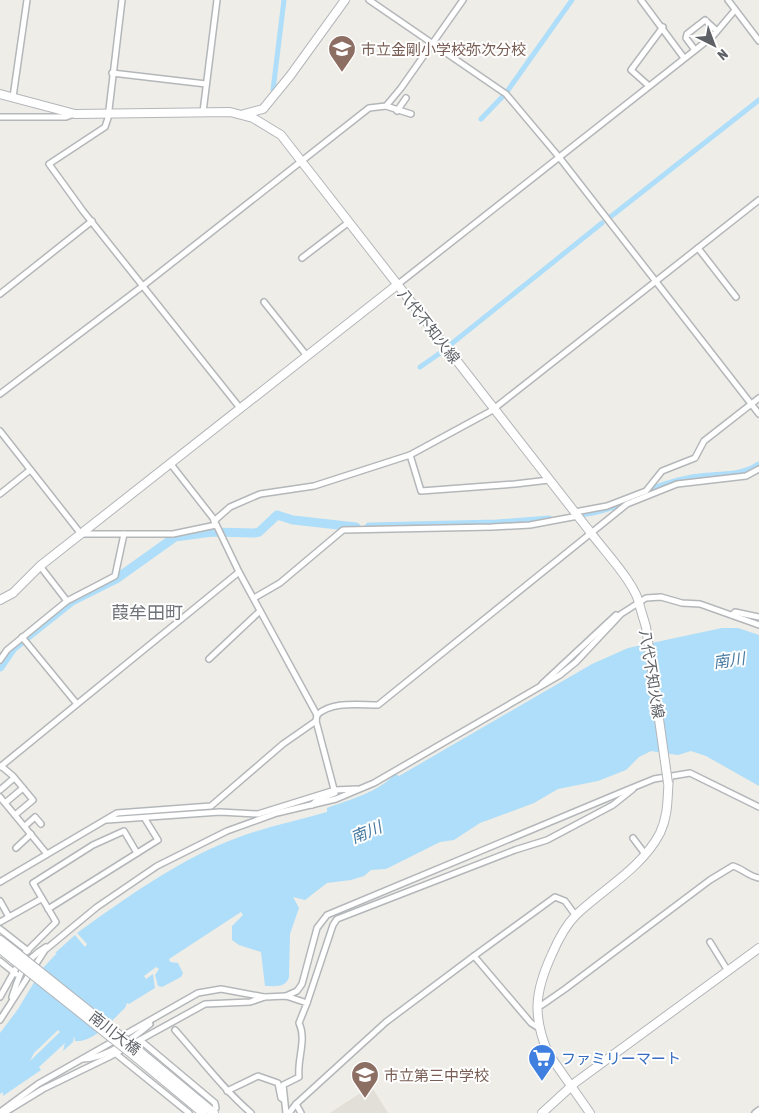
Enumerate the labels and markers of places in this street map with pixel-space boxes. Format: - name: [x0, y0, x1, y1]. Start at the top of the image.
- school or university icon: 市立金剛小学校弥次分校: [327, 34, 357, 73]
- place label: 市立金剛小学校弥次分校: [361, 41, 526, 58]
- supermarket icon: ファミリーマート: [527, 1043, 557, 1082]
- place label: ファミリーマート: [561, 1050, 681, 1067]
- school or university icon: 市立第三中学校: [350, 1060, 380, 1099]
- place label: 市立第三中学校: [384, 1067, 489, 1084]

